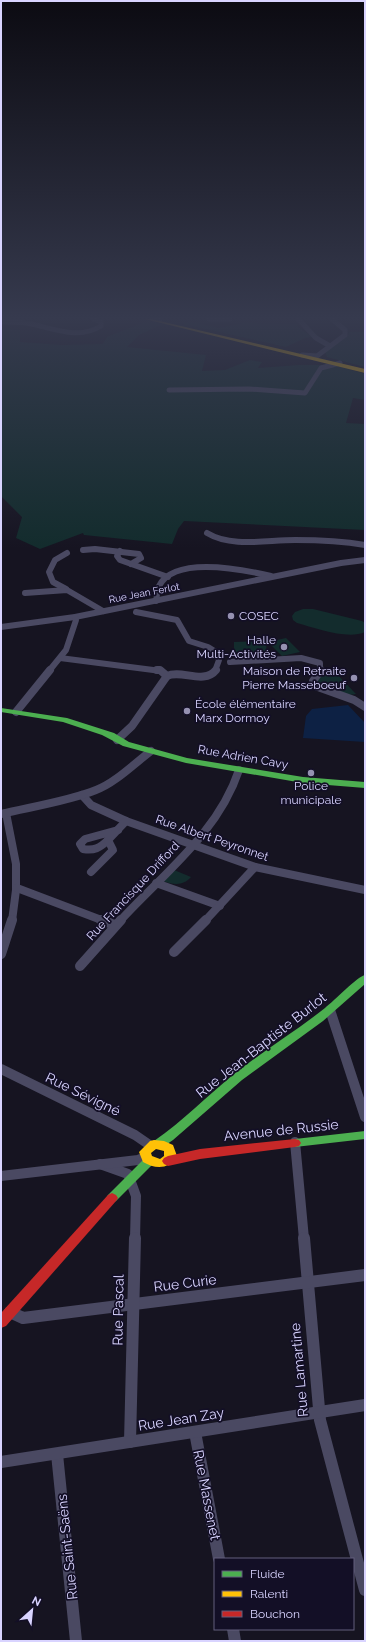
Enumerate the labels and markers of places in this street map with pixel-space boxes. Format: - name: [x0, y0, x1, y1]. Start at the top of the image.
- place label: COSEC: [239, 609, 279, 623]
- marker: COSEC: [226, 611, 236, 621]
- place label: Halle Multi-Activités: [197, 633, 276, 661]
- marker: Halle Multi-Activités: [279, 642, 289, 652]
- place label: Maison de Retraite Pierre Masseboeuf: [242, 664, 347, 692]
- marker: Maison de Retraite Pierre Masseboeuf: [349, 673, 359, 683]
- place label: École élémentaire Marx Dormoy: [195, 697, 296, 725]
- marker: École élémentaire Marx Dormoy: [182, 706, 192, 716]
- marker: Police municipale: [306, 768, 316, 778]
- place label: Police municipale: [280, 779, 342, 807]

